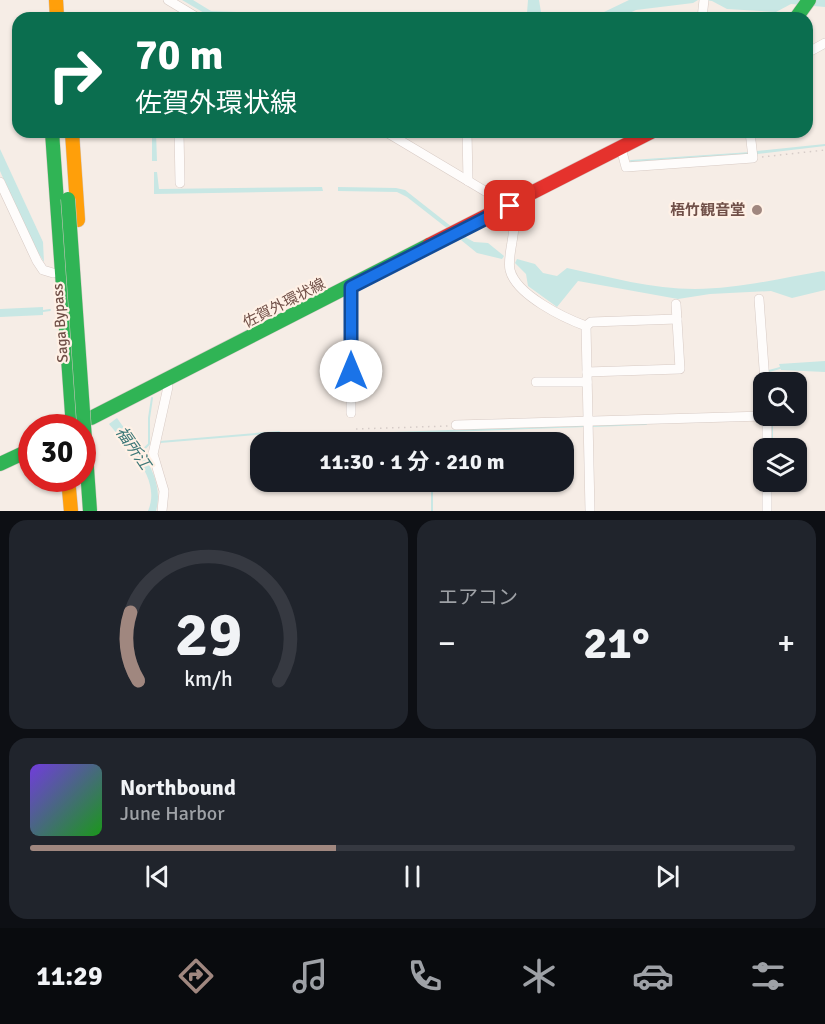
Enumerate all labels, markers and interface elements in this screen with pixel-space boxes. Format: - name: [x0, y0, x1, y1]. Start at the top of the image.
- text: 70 m: [135, 30, 224, 81]
- icon: right: [36, 36, 114, 114]
- text: 佐賀外環状線: [135, 87, 297, 120]
- pin: [484, 180, 535, 231]
- icon: arrive: [493, 189, 526, 222]
- place label: 梧竹観音堂: [670, 201, 745, 219]
- marker: 梧竹観音堂: [750, 203, 764, 217]
- street label: 佐賀外環状線: [240, 275, 328, 331]
- street label: Saga Bypass: [48, 282, 72, 363]
- position arrow: [319, 339, 383, 403]
- map controls: [753, 372, 807, 492]
- button: search: [753, 372, 807, 426]
- speed limit sign: 30: [18, 414, 96, 492]
- water label: 福所江: [111, 423, 156, 475]
- button: layers: [753, 438, 807, 492]
- text: 11:30 · 1 分 · 210 m: [320, 448, 504, 475]
- text: エアコン: [438, 585, 518, 610]
- text: 29: [175, 596, 242, 673]
- text: 21°: [583, 616, 650, 671]
- text: −: [438, 623, 456, 664]
- text: +: [777, 623, 795, 664]
- text: km/h: [184, 667, 233, 693]
- text: Northbound: [120, 774, 236, 801]
- text: June Harbor: [120, 801, 225, 826]
- icon: previous: [141, 860, 174, 893]
- icon: pause: [396, 860, 429, 893]
- icon: next: [651, 860, 684, 893]
- icon: directions: [175, 955, 217, 997]
- icon: music: [289, 955, 331, 997]
- icon: phone: [404, 955, 446, 997]
- icon: climate: [518, 955, 560, 997]
- icon: car: [632, 955, 674, 997]
- icon: filters: [747, 955, 789, 997]
- text: 11:29: [36, 960, 102, 993]

